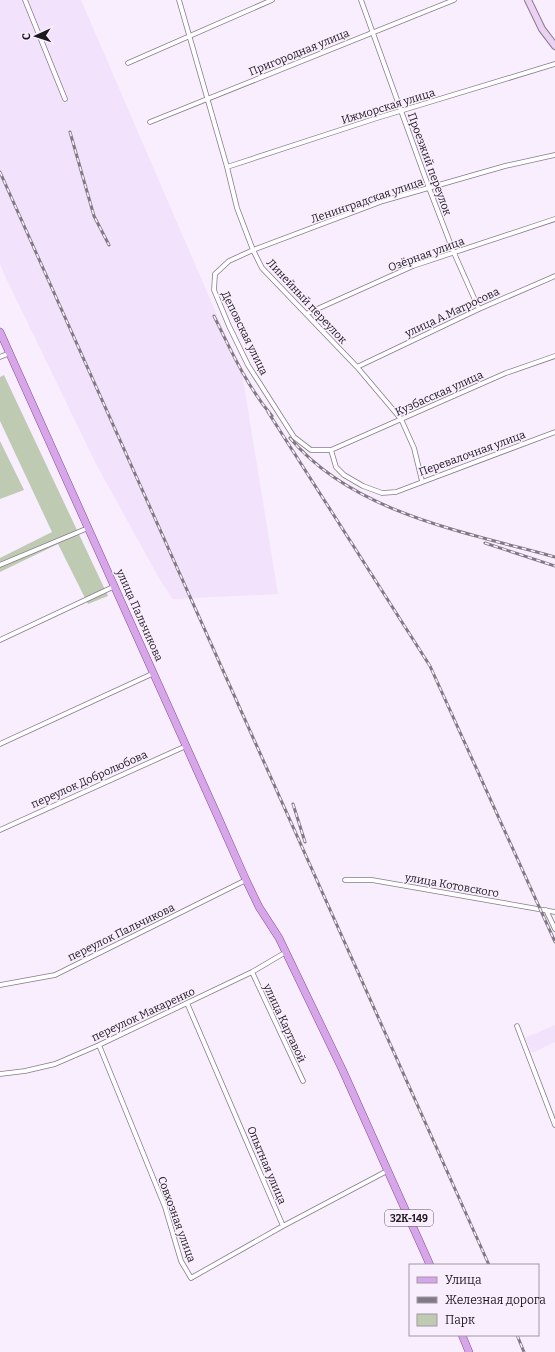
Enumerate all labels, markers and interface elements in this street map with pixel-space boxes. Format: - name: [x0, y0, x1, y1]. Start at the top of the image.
- north arrow: [16, 16, 56, 56]
- street label: Пригородная улица: [247, 26, 351, 79]
- text: С: [20, 33, 33, 40]
- street label: Ижморская улица: [340, 86, 437, 127]
- street label: Проезжий переулок: [405, 111, 454, 218]
- street label: Ленинградская улица: [309, 175, 425, 226]
- street label: Озёрная улица: [386, 235, 466, 274]
- street label: Линейный переулок: [264, 256, 350, 347]
- street label: улица А.Матросова: [402, 285, 501, 340]
- street label: Деповская улица: [219, 289, 270, 377]
- street label: Кузбасская улица: [393, 368, 485, 419]
- street label: Перевалочная улица: [417, 428, 527, 479]
- street label: улица Пальчикова: [113, 566, 166, 663]
- street label: переулок Добролюбова: [29, 748, 149, 811]
- street label: улица Котовского: [403, 871, 500, 900]
- street label: переулок Пальчикова: [66, 901, 177, 964]
- street label: улица Картавой: [260, 981, 308, 1065]
- street label: переулок Макаренко: [89, 985, 197, 1044]
- street label: Опытная улица: [244, 1124, 289, 1206]
- street label: Совхозная улица: [155, 1174, 198, 1264]
- road number: 32К-149: [385, 1210, 433, 1226]
- legend: [409, 1264, 539, 1336]
- text: Улица: [445, 1273, 482, 1287]
- text: Железная дорога: [445, 1293, 546, 1307]
- text: Парк: [445, 1313, 475, 1327]

